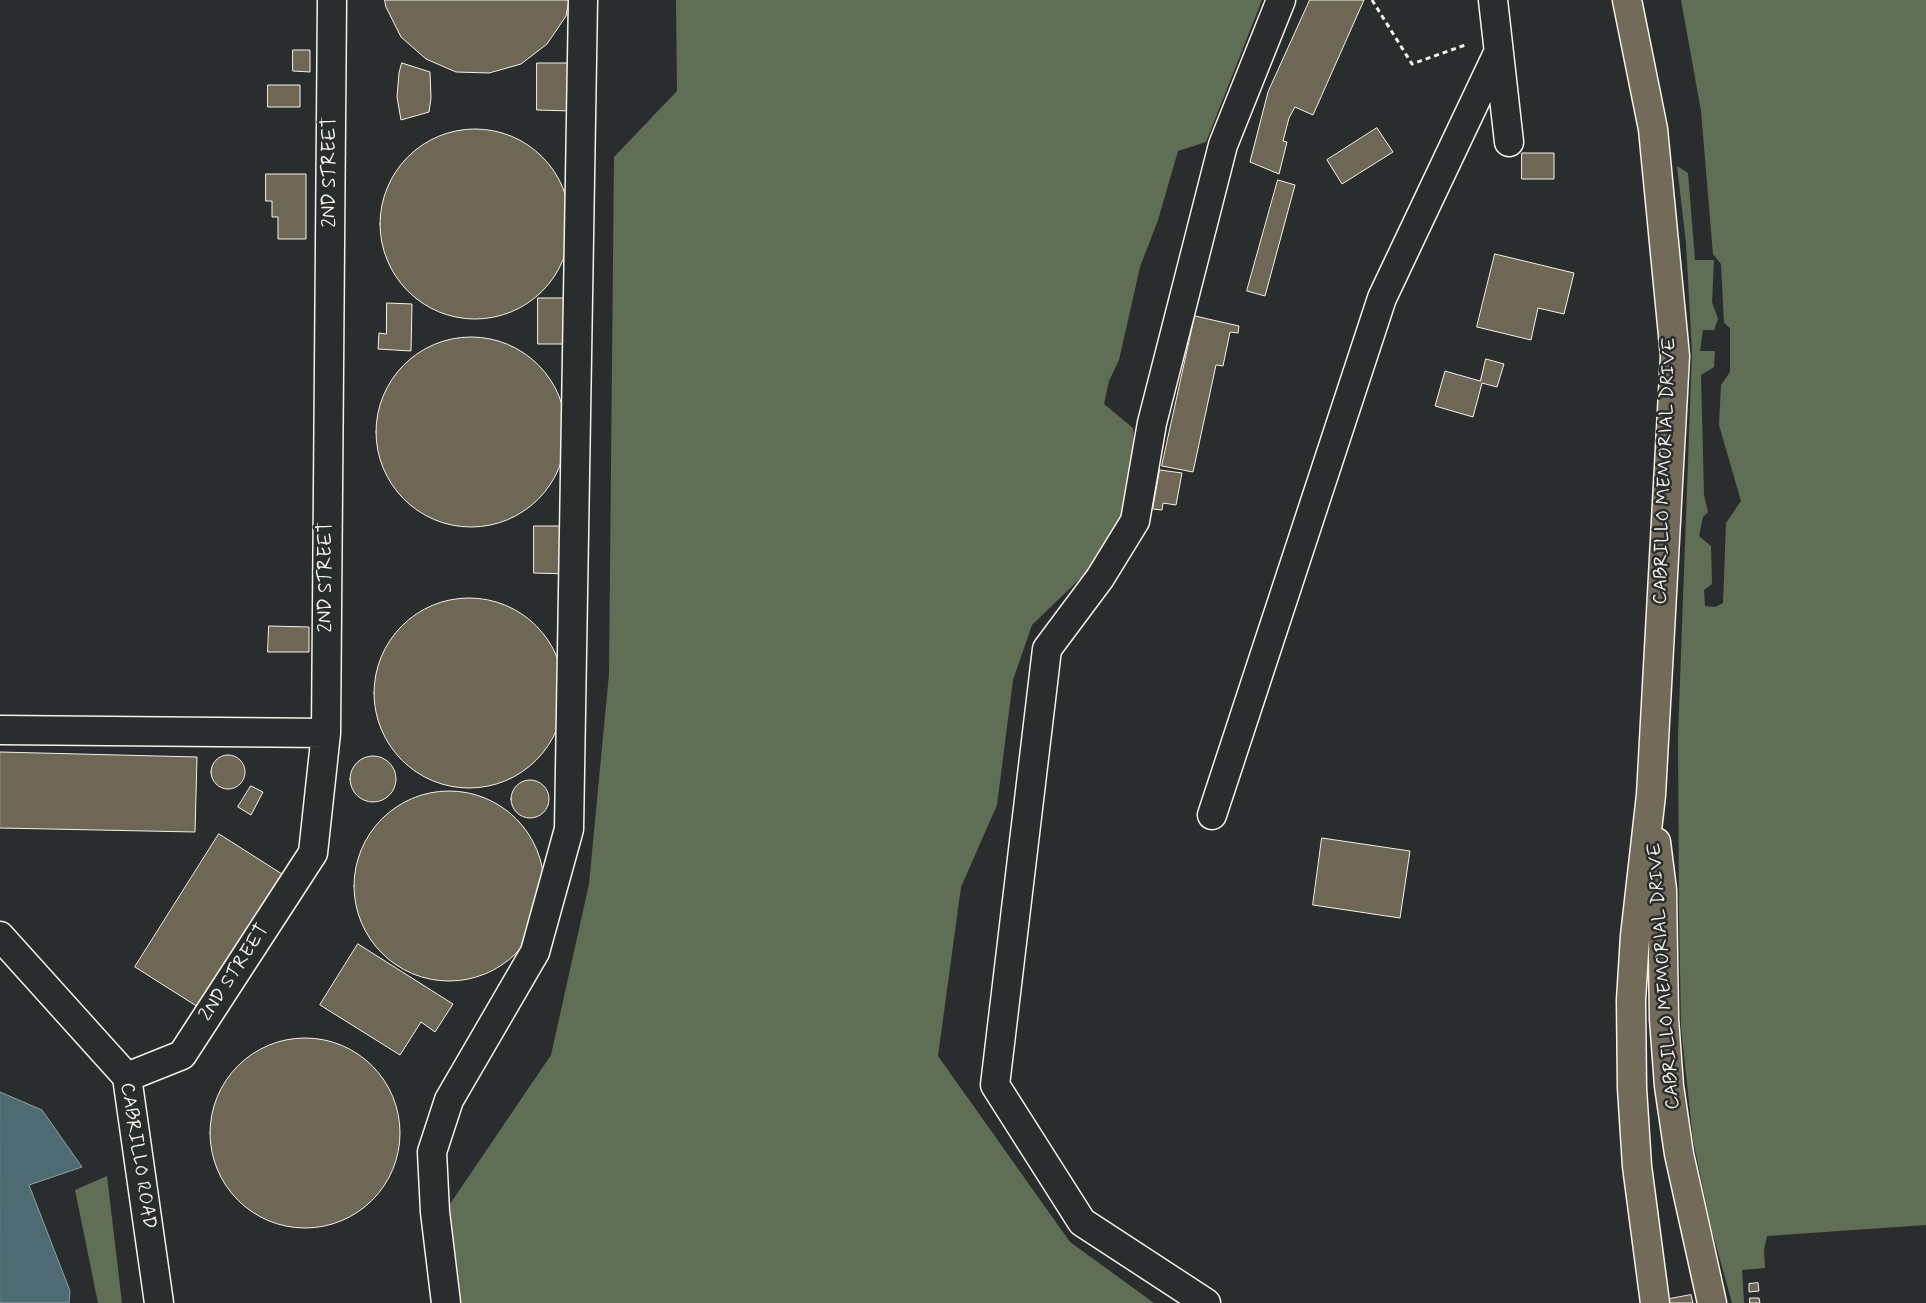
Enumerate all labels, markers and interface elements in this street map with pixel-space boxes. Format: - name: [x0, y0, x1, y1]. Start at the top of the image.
- street label: 2ND STREET: [320, 116, 342, 228]
- street label: CABRILLO MEMORIAL DRIVE: [1650, 337, 1682, 605]
- street label: 2ND STREET: [316, 521, 338, 633]
- street label: CABRILLO MEMORIAL DRIVE: [1644, 842, 1686, 1110]
- street label: 2ND STREET: [195, 920, 275, 1026]
- street label: CABRILLO ROAD: [114, 1081, 160, 1231]

